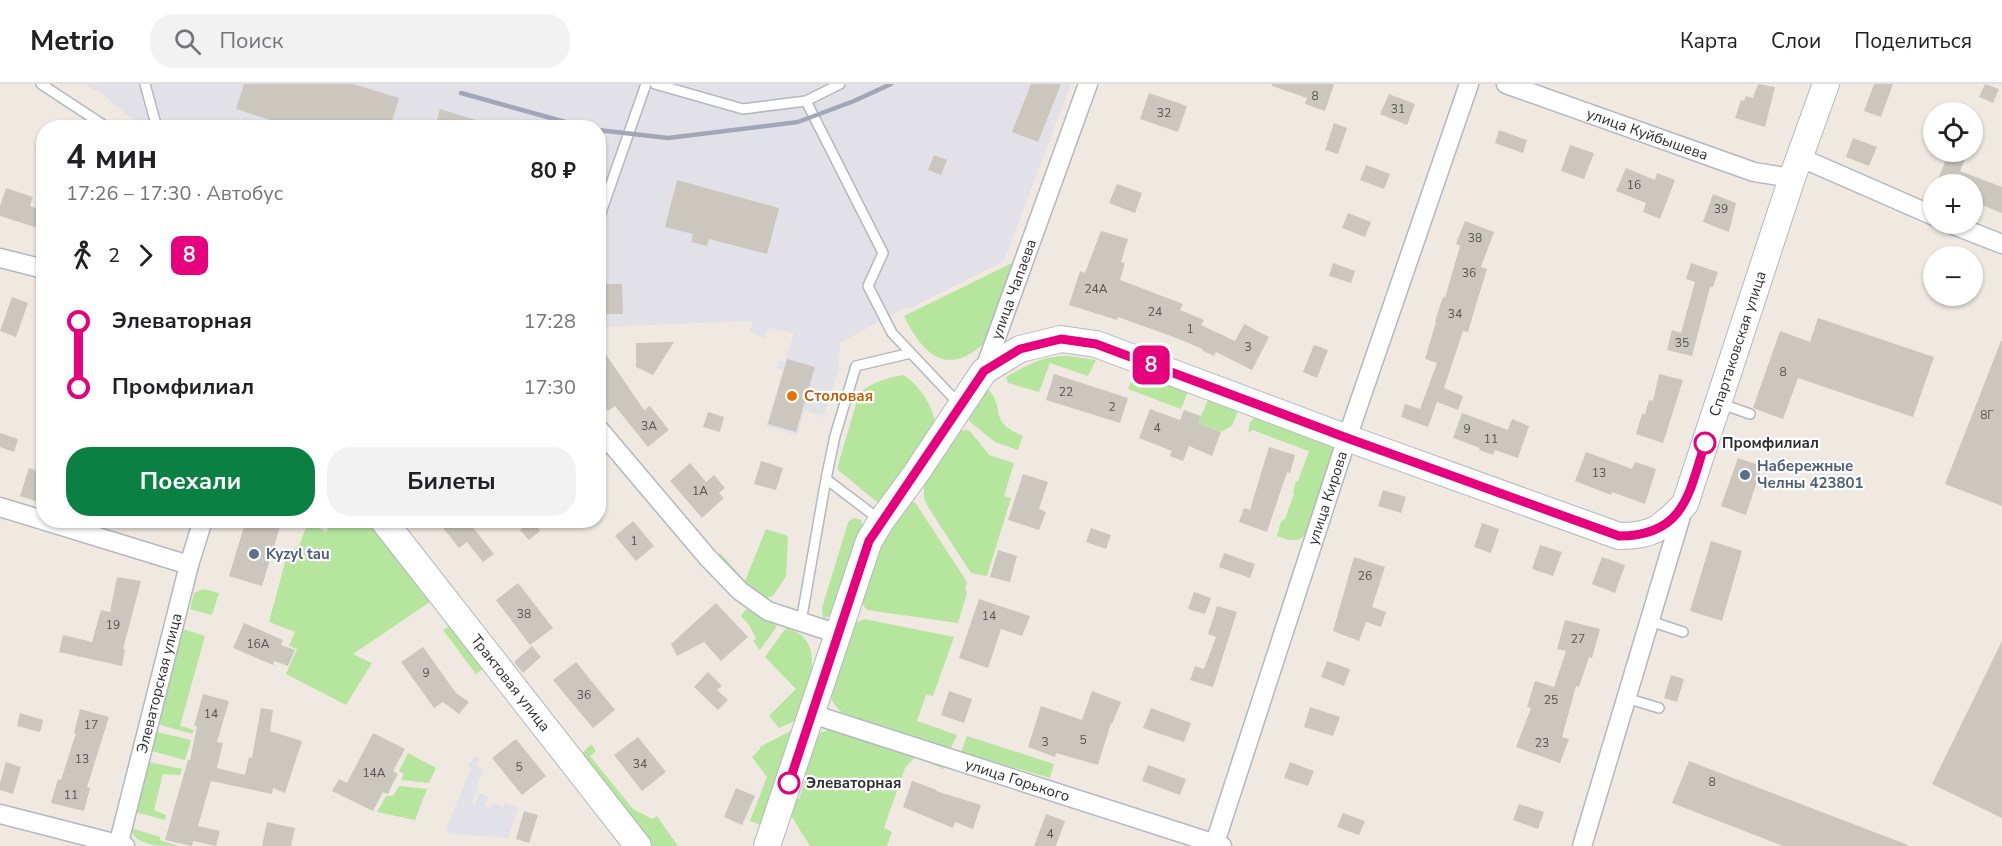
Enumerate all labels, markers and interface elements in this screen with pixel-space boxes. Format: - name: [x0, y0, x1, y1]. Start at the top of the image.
- search box: [150, 14, 570, 68]
- text: Metrio: [30, 22, 114, 60]
- icon: search: [171, 25, 204, 58]
- text: Поиск: [219, 26, 283, 56]
- text: Карта: [1680, 27, 1738, 55]
- text: Слои: [1771, 27, 1821, 55]
- text: Поделиться: [1854, 27, 1972, 55]
- house number: 8: [1311, 88, 1319, 104]
- house number: 31: [1391, 101, 1405, 117]
- map controls: [1923, 102, 1983, 306]
- button: locate: [1923, 102, 1983, 162]
- street label: улица Куйбышева: [1584, 103, 1711, 165]
- house number: 32: [1157, 105, 1171, 121]
- text: 4 мин: [66, 135, 157, 180]
- text: 80 ₽: [530, 156, 576, 186]
- button: +: [1923, 174, 1983, 234]
- house number: 16: [1627, 177, 1641, 193]
- text: 17:26 – 17:30 · Автобус: [66, 180, 283, 207]
- house number: 39: [1714, 201, 1728, 217]
- house number: 38: [1468, 230, 1482, 246]
- street label: улица Чапаева: [986, 236, 1041, 342]
- icon: walk: [66, 239, 99, 272]
- icon: forward: [129, 239, 162, 272]
- text: 8: [183, 241, 196, 269]
- text: 2: [108, 242, 120, 269]
- button: −: [1923, 246, 1983, 306]
- house number: 36: [1462, 265, 1476, 281]
- street label: Спартаковская улица: [1704, 268, 1771, 419]
- house number: 24А: [1084, 281, 1108, 297]
- house number: 24: [1148, 304, 1162, 320]
- text: Элеваторная: [112, 306, 252, 336]
- house number: 34: [1448, 306, 1462, 322]
- text: 17:28: [523, 308, 576, 335]
- house number: 1: [1186, 321, 1194, 337]
- house number: 35: [1675, 335, 1689, 351]
- house number: 3: [1244, 339, 1252, 355]
- line badge: 8: [1132, 346, 1170, 384]
- text: 8: [1145, 351, 1157, 379]
- house number: 8: [1779, 364, 1787, 380]
- text: Промфилиал: [112, 372, 254, 402]
- text: 17:30: [523, 374, 576, 401]
- house number: 22: [1059, 384, 1073, 400]
- place label: Столовая: [804, 386, 873, 406]
- marker: Столовая: [785, 389, 799, 403]
- house number: 2: [1108, 399, 1116, 415]
- house number: 8Г: [1980, 407, 1994, 423]
- house number: 3А: [641, 418, 657, 434]
- house number: 4: [1153, 420, 1161, 436]
- house number: 9: [1463, 421, 1471, 437]
- house number: 11: [1484, 431, 1498, 447]
- marker: Промфилиал: [1694, 432, 1716, 454]
- place label: Промфилиал: [1722, 433, 1819, 453]
- button: Поехали: [66, 447, 315, 516]
- button: Билеты: [327, 447, 576, 516]
- street label: улица Кирова: [1303, 448, 1352, 548]
- place label: Набережные Челны 423801: [1757, 456, 1864, 493]
- house number: 13: [1592, 465, 1606, 481]
- marker: Набережные Челны 423801: [1738, 468, 1752, 482]
- house number: 1А: [692, 483, 708, 499]
- house number: 1: [630, 533, 638, 549]
- place label: Kyzyl tau: [266, 544, 330, 564]
- marker: Kyzyl tau: [247, 547, 261, 561]
- house number: 26: [1358, 568, 1372, 584]
- house number: 38: [517, 606, 531, 622]
- house number: 14: [982, 608, 996, 624]
- street label: Элеваторская улица: [132, 611, 186, 755]
- house number: 19: [106, 617, 120, 633]
- street label: Трактовая улица: [466, 630, 555, 736]
- house number: 27: [1571, 631, 1585, 647]
- house number: 16А: [246, 636, 270, 652]
- house number: 9: [422, 665, 430, 681]
- house number: 36: [577, 687, 591, 703]
- house number: 25: [1544, 692, 1558, 708]
- house number: 14: [204, 706, 218, 722]
- house number: 17: [84, 717, 98, 733]
- house number: 5: [1079, 732, 1087, 748]
- house number: 3: [1041, 734, 1049, 750]
- house number: 23: [1535, 735, 1549, 751]
- house number: 13: [75, 751, 89, 767]
- street label: улица Горького: [963, 754, 1073, 806]
- house number: 34: [633, 756, 647, 772]
- house number: 5: [515, 759, 523, 775]
- house number: 14А: [362, 765, 386, 781]
- marker: Элеваторная: [778, 772, 800, 794]
- place label: Элеваторная: [806, 773, 901, 793]
- house number: 8: [1708, 774, 1716, 790]
- house number: 11: [64, 787, 78, 803]
- house number: 4: [1046, 826, 1054, 842]

